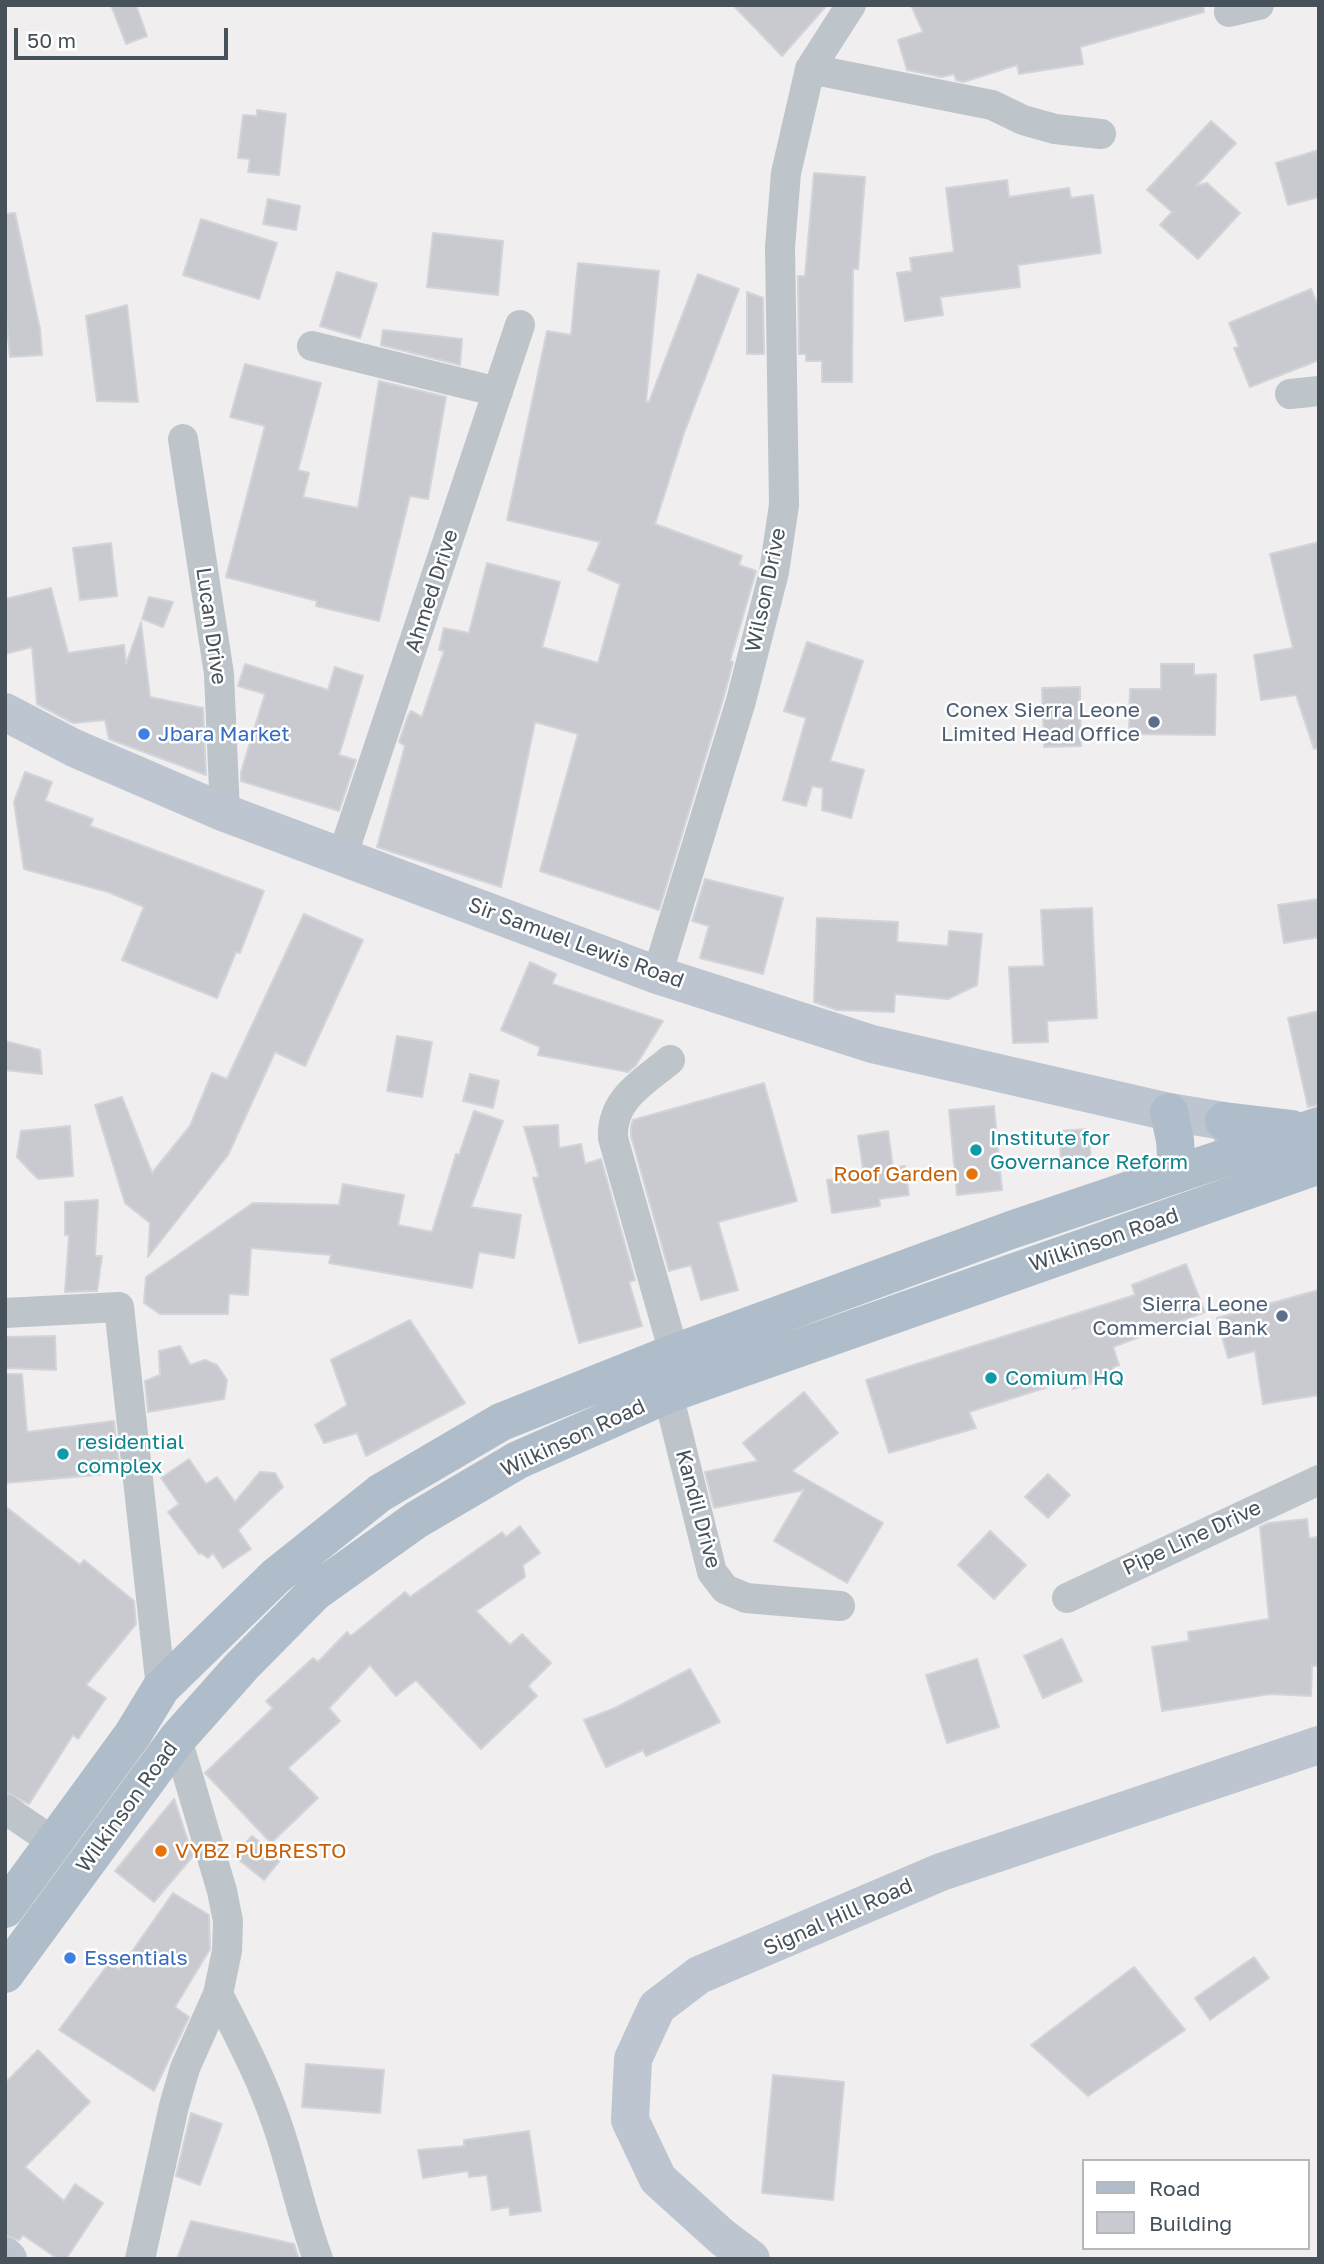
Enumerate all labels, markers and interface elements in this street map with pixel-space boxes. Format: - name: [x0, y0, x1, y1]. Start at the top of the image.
- scale bar: [18, 14, 231, 58]
- text: 50 m: [27, 27, 76, 53]
- street label: Ahmed Drive: [400, 526, 464, 656]
- street label: Wilson Drive: [741, 526, 791, 654]
- street label: Lucan Drive: [190, 566, 232, 686]
- place label: Conex Sierra Leone Limited Head Office: [941, 697, 1140, 747]
- marker: Conex Sierra Leone Limited Head Office: [1146, 714, 1162, 730]
- place label: Jbara Market: [158, 721, 290, 747]
- marker: Jbara Market: [136, 726, 152, 742]
- street label: Sir Samuel Lewis Road: [465, 892, 687, 994]
- place label: Institute for Governance Reform: [990, 1125, 1188, 1175]
- marker: Institute for Governance Reform: [968, 1142, 984, 1158]
- place label: Roof Garden: [833, 1161, 958, 1187]
- marker: Roof Garden: [964, 1166, 980, 1182]
- street label: Wilkinson Road: [1026, 1203, 1182, 1277]
- place label: Sierra Leone Commercial Bank: [1092, 1291, 1268, 1341]
- marker: Sierra Leone Commercial Bank: [1274, 1308, 1290, 1324]
- place label: Comium HQ: [1005, 1365, 1124, 1391]
- marker: Comium HQ: [983, 1370, 999, 1386]
- street label: Wilkinson Road: [497, 1394, 649, 1482]
- place label: residential complex: [77, 1429, 184, 1479]
- marker: residential complex: [55, 1446, 71, 1462]
- street label: Kandil Drive: [670, 1447, 726, 1571]
- street label: Pipe Line Drive: [1119, 1495, 1265, 1581]
- street label: Wilkinson Road: [71, 1736, 183, 1878]
- place label: VYBZ PUBRESTO: [175, 1838, 346, 1864]
- marker: VYBZ PUBRESTO: [153, 1843, 169, 1859]
- street label: Signal Hill Road: [760, 1873, 916, 1961]
- place label: Essentials: [84, 1945, 188, 1971]
- marker: Essentials: [62, 1950, 78, 1966]
- legend: [1082, 2159, 1310, 2250]
- text: Road: [1149, 2175, 1200, 2201]
- text: Building: [1149, 2210, 1232, 2236]

